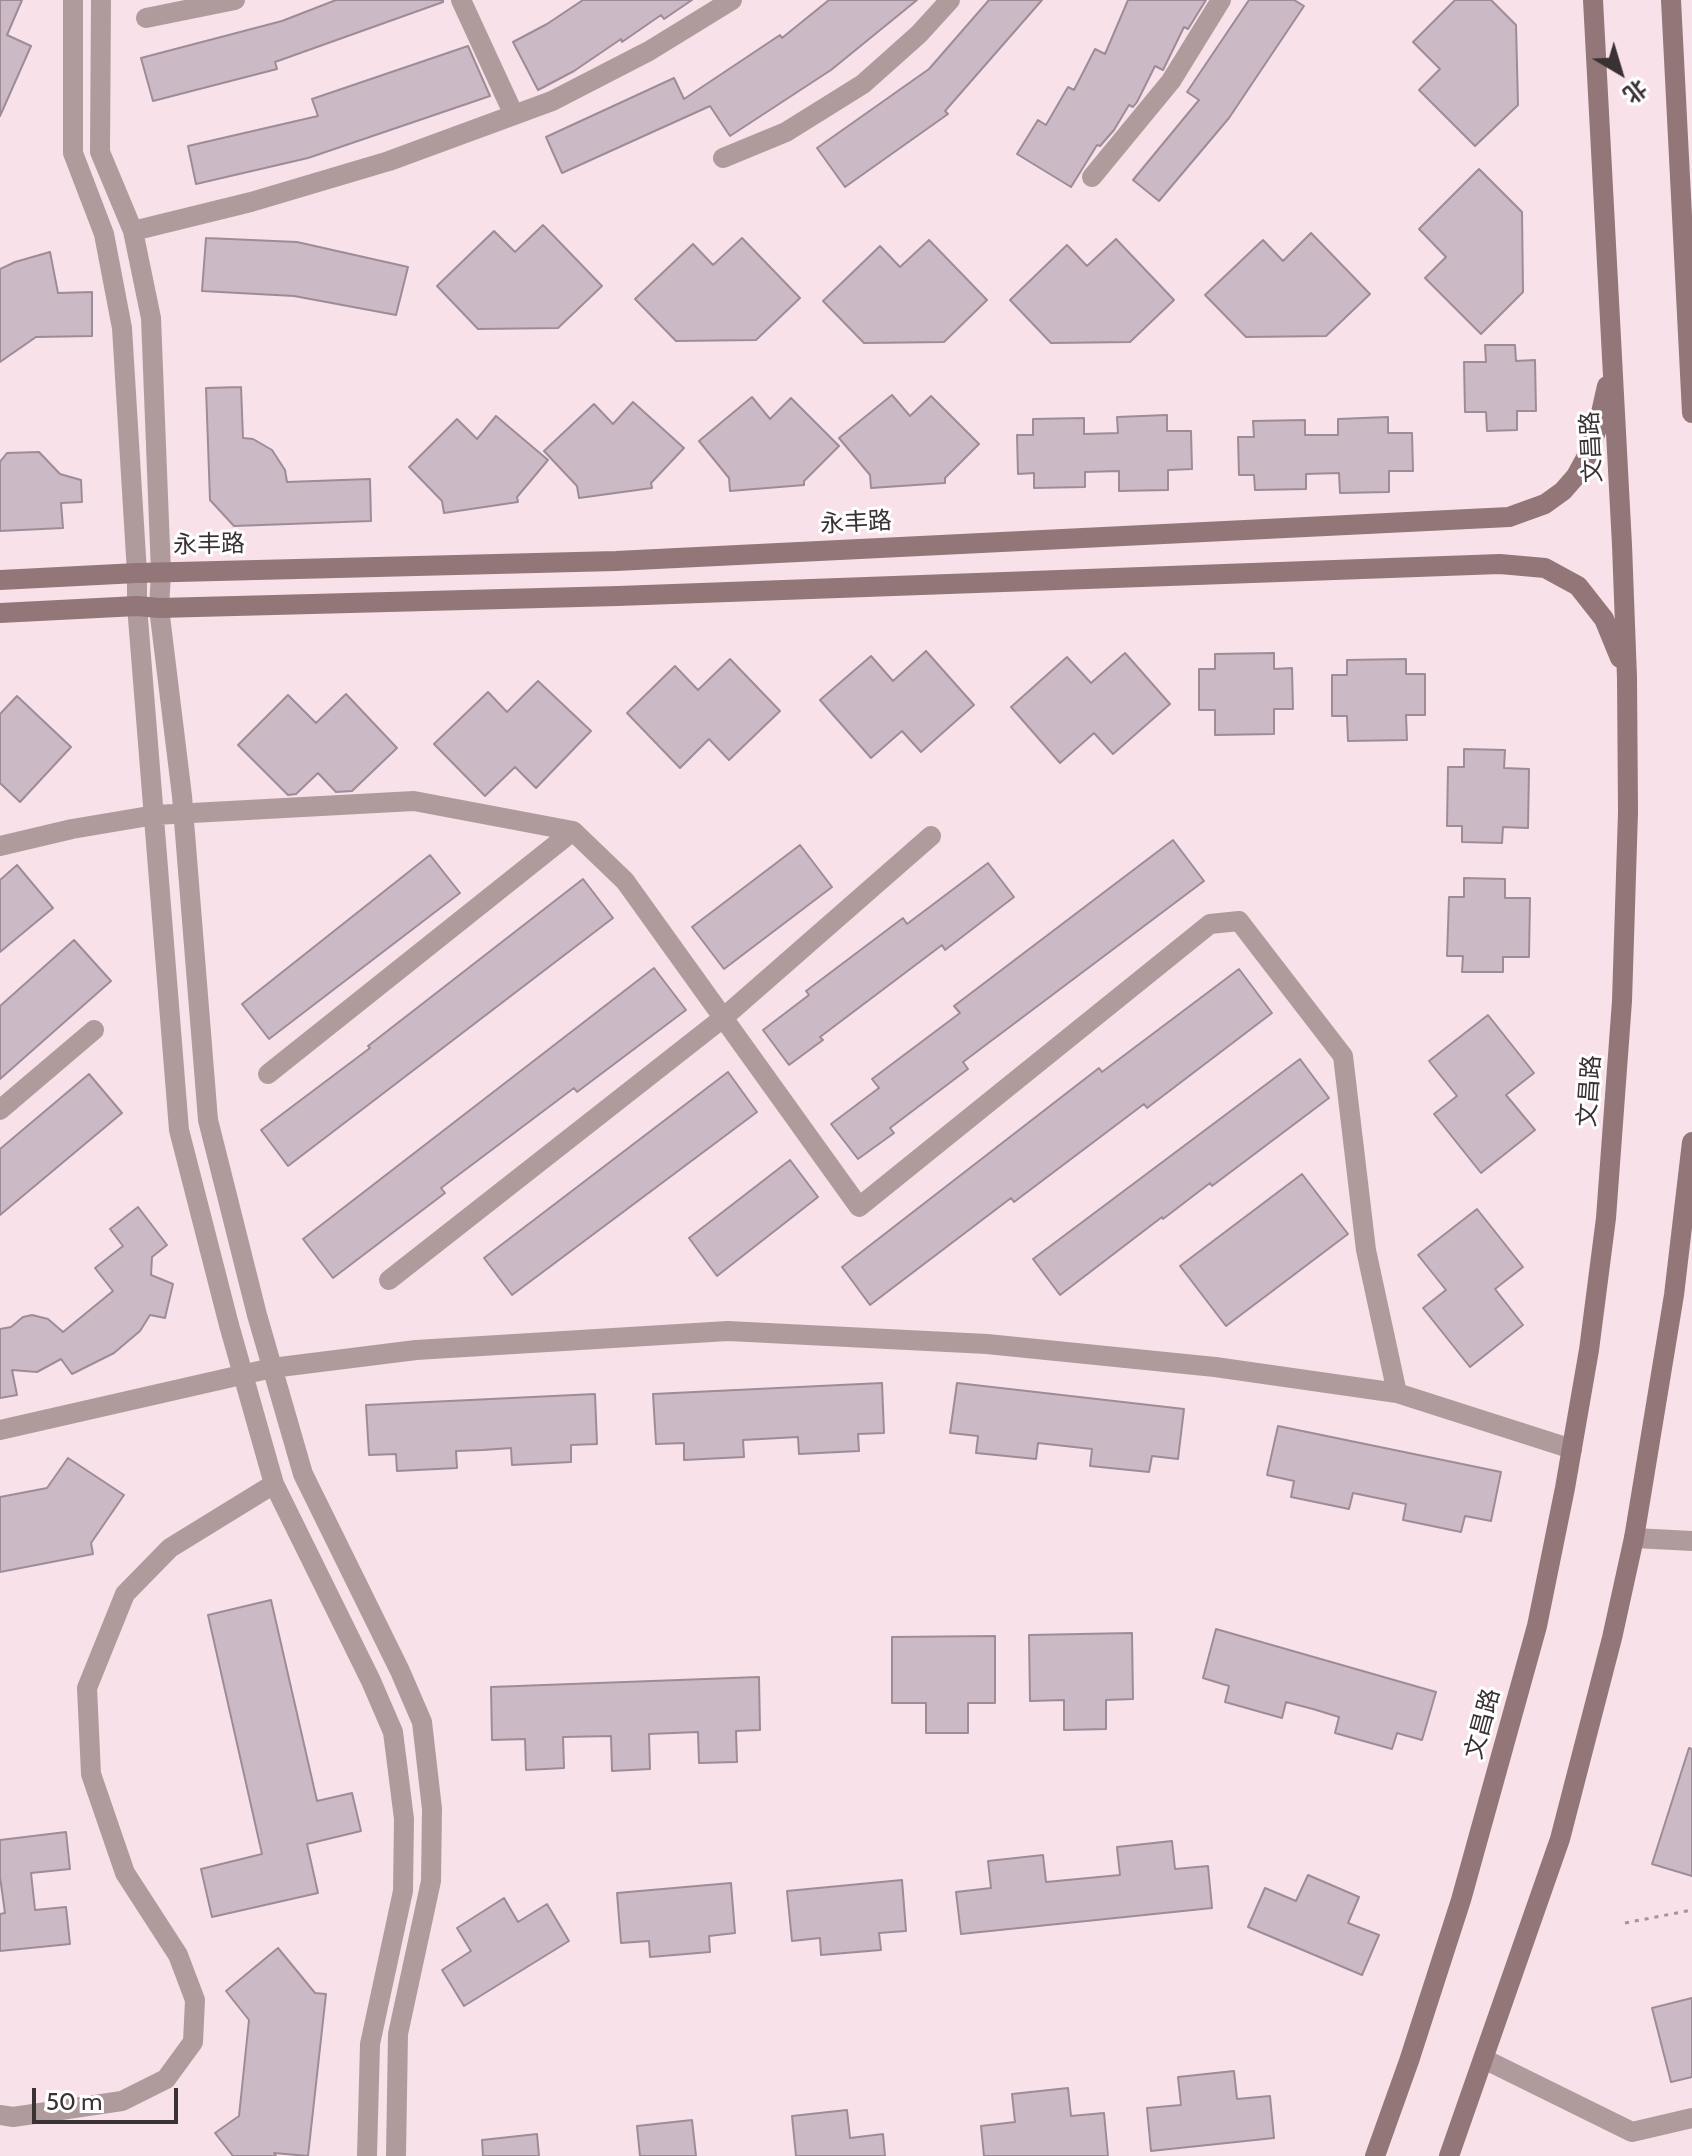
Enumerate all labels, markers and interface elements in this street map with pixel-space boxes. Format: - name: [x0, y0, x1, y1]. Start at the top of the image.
- north arrow: [1580, 32, 1660, 112]
- text: 北: [1618, 74, 1652, 109]
- street label: 文昌路: [1576, 410, 1608, 484]
- street label: 永丰路: [819, 507, 893, 539]
- street label: 永丰路: [173, 530, 245, 560]
- street label: 文昌路: [1573, 1054, 1607, 1128]
- street label: 文昌路: [1460, 1685, 1506, 1763]
- scale bar: [36, 2072, 182, 2122]
- text: 50 m: [46, 2087, 102, 2116]

